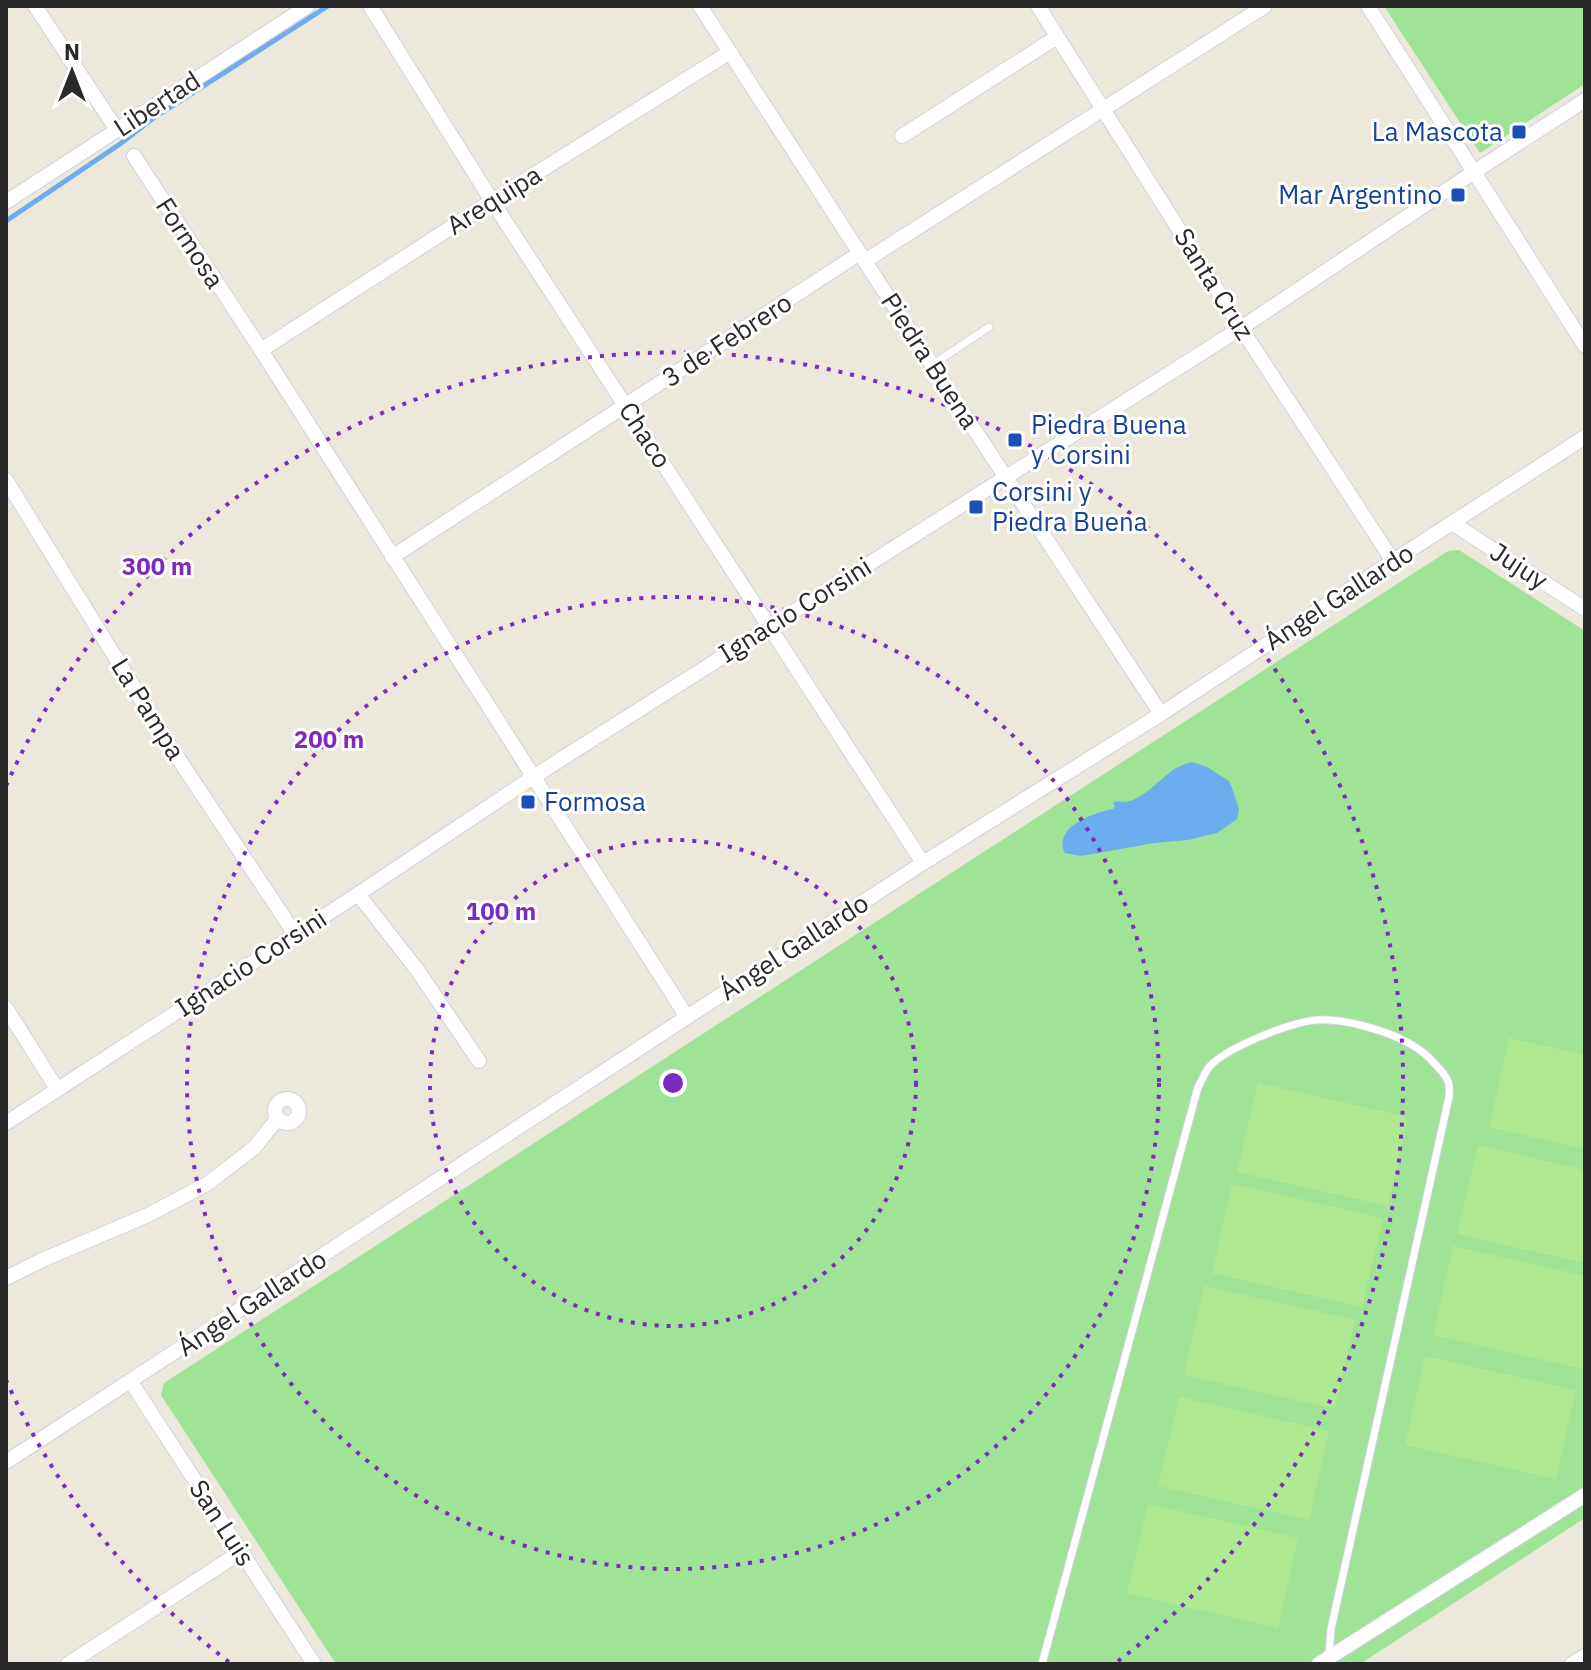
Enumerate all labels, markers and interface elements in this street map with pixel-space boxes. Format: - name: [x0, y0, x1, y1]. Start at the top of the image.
- north arrow: [32, 32, 112, 112]
- text: N: [64, 37, 80, 66]
- street label: Libertad: [107, 63, 206, 144]
- place label: La Mascota: [1372, 114, 1503, 148]
- marker: La Mascota: [1510, 123, 1528, 141]
- street label: Arequipa: [440, 157, 547, 242]
- place label: Mar Argentino: [1278, 177, 1442, 211]
- marker: Mar Argentino: [1449, 186, 1467, 204]
- street label: Formosa: [149, 191, 233, 294]
- street label: Santa Cruz: [1167, 221, 1263, 346]
- street label: 3 de Febrero: [655, 285, 798, 394]
- street label: Piedra Buena: [874, 286, 988, 435]
- street label: Chaco: [612, 395, 680, 474]
- place label: Piedra Buena y Corsini: [1031, 407, 1187, 471]
- marker: Piedra Buena y Corsini: [1006, 431, 1024, 449]
- place label: Corsini y Piedra Buena: [992, 474, 1148, 538]
- marker: Corsini y Piedra Buena: [967, 498, 985, 516]
- street label: Jujuy: [1484, 534, 1555, 596]
- street label: Ángel Gallardo: [1257, 535, 1420, 657]
- street label: Ignacio Corsini: [712, 549, 877, 670]
- text: 300 m: [122, 550, 192, 582]
- street label: La Pampa: [104, 651, 194, 766]
- text: 200 m: [294, 723, 364, 755]
- place label: Formosa: [544, 784, 646, 818]
- marker: Formosa: [519, 793, 537, 811]
- street label: Ángel Gallardo: [712, 885, 875, 1007]
- text: 100 m: [466, 895, 536, 927]
- street label: Ignacio Corsini: [168, 901, 333, 1024]
- centre of rings: [659, 1069, 687, 1097]
- street label: Ángel Gallardo: [170, 1241, 333, 1363]
- street label: San Luis: [182, 1473, 263, 1572]

